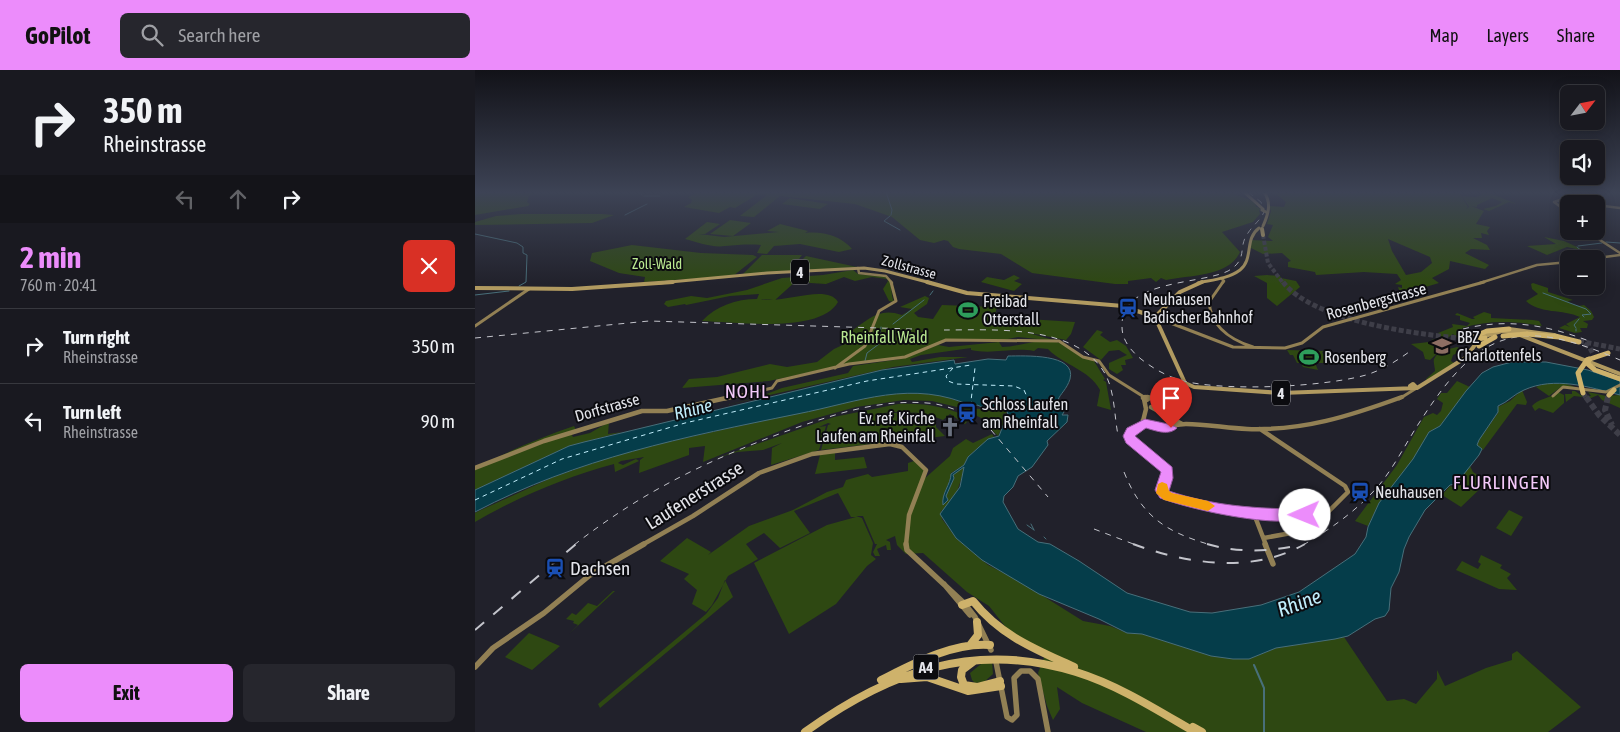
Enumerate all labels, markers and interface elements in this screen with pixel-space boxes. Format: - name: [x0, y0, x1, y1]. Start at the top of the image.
- search box: [120, 13, 470, 58]
- icon: search: [138, 21, 166, 49]
- text: GoPilot: [25, 22, 90, 49]
- text: Search here: [178, 24, 260, 46]
- text: Map: [1429, 25, 1458, 46]
- text: Layers: [1486, 25, 1529, 46]
- text: Share: [1557, 25, 1595, 46]
- north arrow: [1560, 85, 1605, 130]
- map controls: [1560, 85, 1605, 295]
- icon: right: [20, 90, 85, 155]
- text: 350 m: [103, 90, 182, 130]
- text: Rheinstrasse: [103, 131, 206, 157]
- button: sound: [1560, 140, 1605, 185]
- icon: left: [171, 185, 199, 213]
- icon: ahead: [224, 185, 252, 213]
- icon: right: [277, 185, 305, 213]
- button: +: [1560, 195, 1605, 240]
- text: 2 min: [20, 240, 81, 274]
- button: close: [403, 240, 455, 292]
- button: −: [1560, 250, 1605, 295]
- street label: Zollstrasse: [880, 252, 938, 282]
- park label: Zoll-Wald: [632, 256, 682, 272]
- road number: 4: [791, 260, 809, 284]
- text: 760 m · 20:41: [20, 276, 97, 294]
- street label: Rosenbergstrasse: [1324, 279, 1428, 324]
- place label: Neuhausen Badischer Bahnhof: [1143, 290, 1254, 326]
- place label: Freibad Otterstall: [983, 292, 1040, 328]
- station icon: Neuhausen Badischer Bahnhof: [1117, 297, 1139, 319]
- sports icon: Freibad Otterstall: [957, 299, 979, 321]
- text: Turn right: [63, 326, 130, 348]
- park label: Rheinfall Wald: [840, 328, 928, 346]
- place label: BBZ Charlottenfels: [1457, 328, 1542, 364]
- icon: right: [20, 332, 48, 360]
- text: 350 m: [412, 335, 455, 357]
- school or university icon: BBZ Charlottenfels: [1431, 335, 1453, 357]
- sports icon: Rosenberg: [1298, 346, 1320, 368]
- text: Rheinstrasse: [63, 348, 138, 366]
- place label: Rosenberg: [1324, 348, 1386, 367]
- pin: [1150, 377, 1192, 428]
- district label: NOHL: [725, 380, 769, 402]
- road number: 4: [1272, 380, 1290, 406]
- icon: arrive: [1157, 384, 1185, 412]
- street label: Dorfstrasse: [573, 389, 641, 425]
- water label: Rhine: [672, 394, 714, 424]
- place label: Schloss Laufen am Rheinfall: [982, 395, 1068, 431]
- text: Turn left: [63, 401, 121, 423]
- station icon: Schloss Laufen am Rheinfall: [956, 402, 978, 424]
- icon: left: [20, 407, 48, 435]
- place label: Ev. ref. Kirche Laufen am Rheinfall: [816, 409, 936, 445]
- text: 90 m: [421, 410, 455, 432]
- church icon: Ev. ref. Kirche Laufen am Rheinfall: [939, 416, 961, 438]
- text: Rheinstrasse: [63, 423, 138, 441]
- street label: Laufenerstrasse: [641, 456, 747, 534]
- district label: FLURLINGEN: [1453, 471, 1551, 493]
- station icon: Neuhausen: [1349, 481, 1371, 503]
- place label: Neuhausen: [1375, 483, 1443, 501]
- position arrow: [1278, 488, 1330, 540]
- station icon: Dachsen: [544, 557, 566, 579]
- place label: Dachsen: [570, 557, 630, 579]
- water label: Rhine: [1274, 583, 1324, 621]
- road number: A4: [913, 654, 939, 680]
- button: Exit: [20, 664, 233, 722]
- button: Share: [243, 664, 455, 722]

